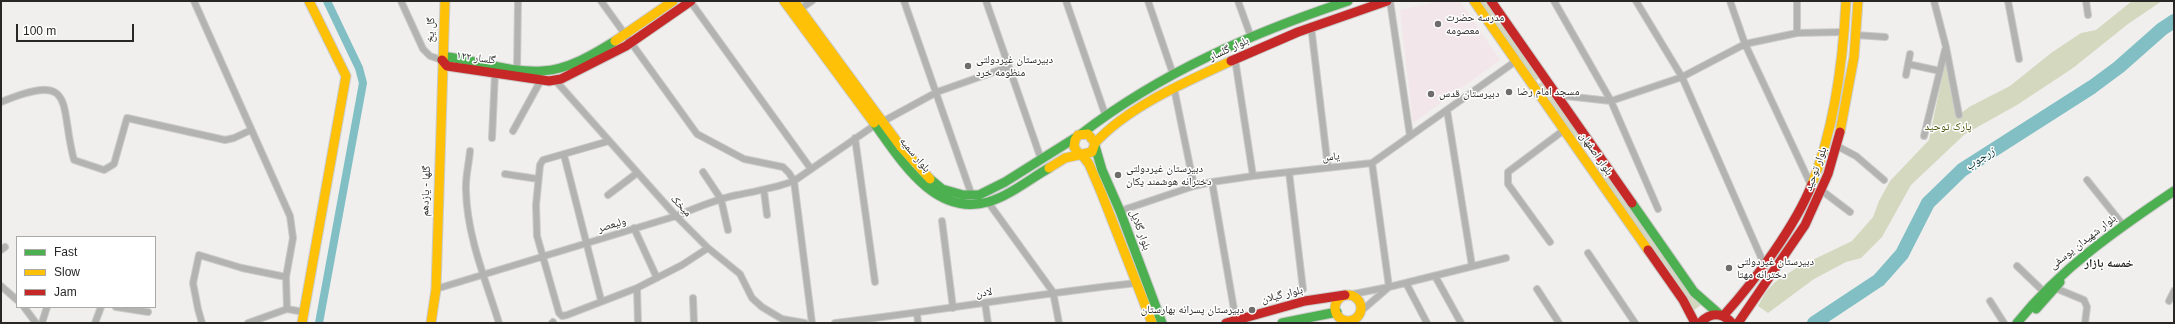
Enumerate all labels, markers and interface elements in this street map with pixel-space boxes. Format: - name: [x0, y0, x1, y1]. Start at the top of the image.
- place label: مدرسه حضرت معصومه: [1446, 11, 1504, 37]
- scale bar: [18, 16, 136, 42]
- street label: گل یخ: [424, 17, 438, 43]
- marker: مدرسه حضرت معصومه: [1433, 19, 1443, 29]
- text: 100 m: [23, 24, 56, 38]
- street label: بلوار گلسار: [1207, 34, 1251, 64]
- street label: گلسار ۱۲۲: [456, 49, 496, 67]
- place label: دبیرستان غیردولتی منظومه خرد: [976, 53, 1053, 79]
- marker: دبیرستان غیردولتی منظومه خرد: [963, 61, 973, 71]
- place label: مسجد امام رضا: [1517, 85, 1579, 99]
- place label: دبیرستان قدس: [1439, 87, 1499, 101]
- marker: مسجد امام رضا: [1504, 87, 1514, 97]
- marker: دبیرستان قدس: [1426, 89, 1436, 99]
- park label: پارک توحید: [1925, 120, 1971, 134]
- street label: بلوار اصفهان: [1576, 130, 1616, 178]
- street label: بلوار سمیه: [897, 135, 933, 175]
- water label: زرجوب: [1963, 144, 1997, 174]
- street label: بلوار توحید: [1802, 145, 1830, 193]
- street label: یاس: [1322, 150, 1340, 164]
- place label: دبیرستان غیردولتی دخترانه هوشمند یکان: [1126, 162, 1212, 188]
- street label: گلها - یازدهم: [419, 165, 433, 217]
- marker: دبیرستان غیردولتی دخترانه هوشمند یکان: [1113, 170, 1123, 180]
- street label: میخک: [668, 192, 694, 220]
- street label: بلوار گلایل: [1127, 208, 1153, 252]
- street label: بلوار شهیدان یوسفی: [2047, 212, 2119, 272]
- street label: ولیعصر: [596, 214, 628, 236]
- legend: [16, 236, 156, 308]
- text: Fast: [54, 245, 77, 259]
- place label: دبیرستان غیردولتی دخترانه مهتا: [1737, 255, 1814, 281]
- district label: خمسه بازار: [2084, 257, 2134, 271]
- marker: دبیرستان غیردولتی دخترانه مهتا: [1724, 263, 1734, 273]
- text: Slow: [54, 265, 80, 279]
- street label: بلوار گیلان: [1260, 283, 1304, 307]
- text: Jam: [54, 285, 77, 299]
- street label: لادن: [975, 285, 993, 301]
- place label: دبیرستان پسرانه بهارستان: [1141, 303, 1244, 317]
- marker: دبیرستان پسرانه بهارستان: [1247, 305, 1257, 315]

